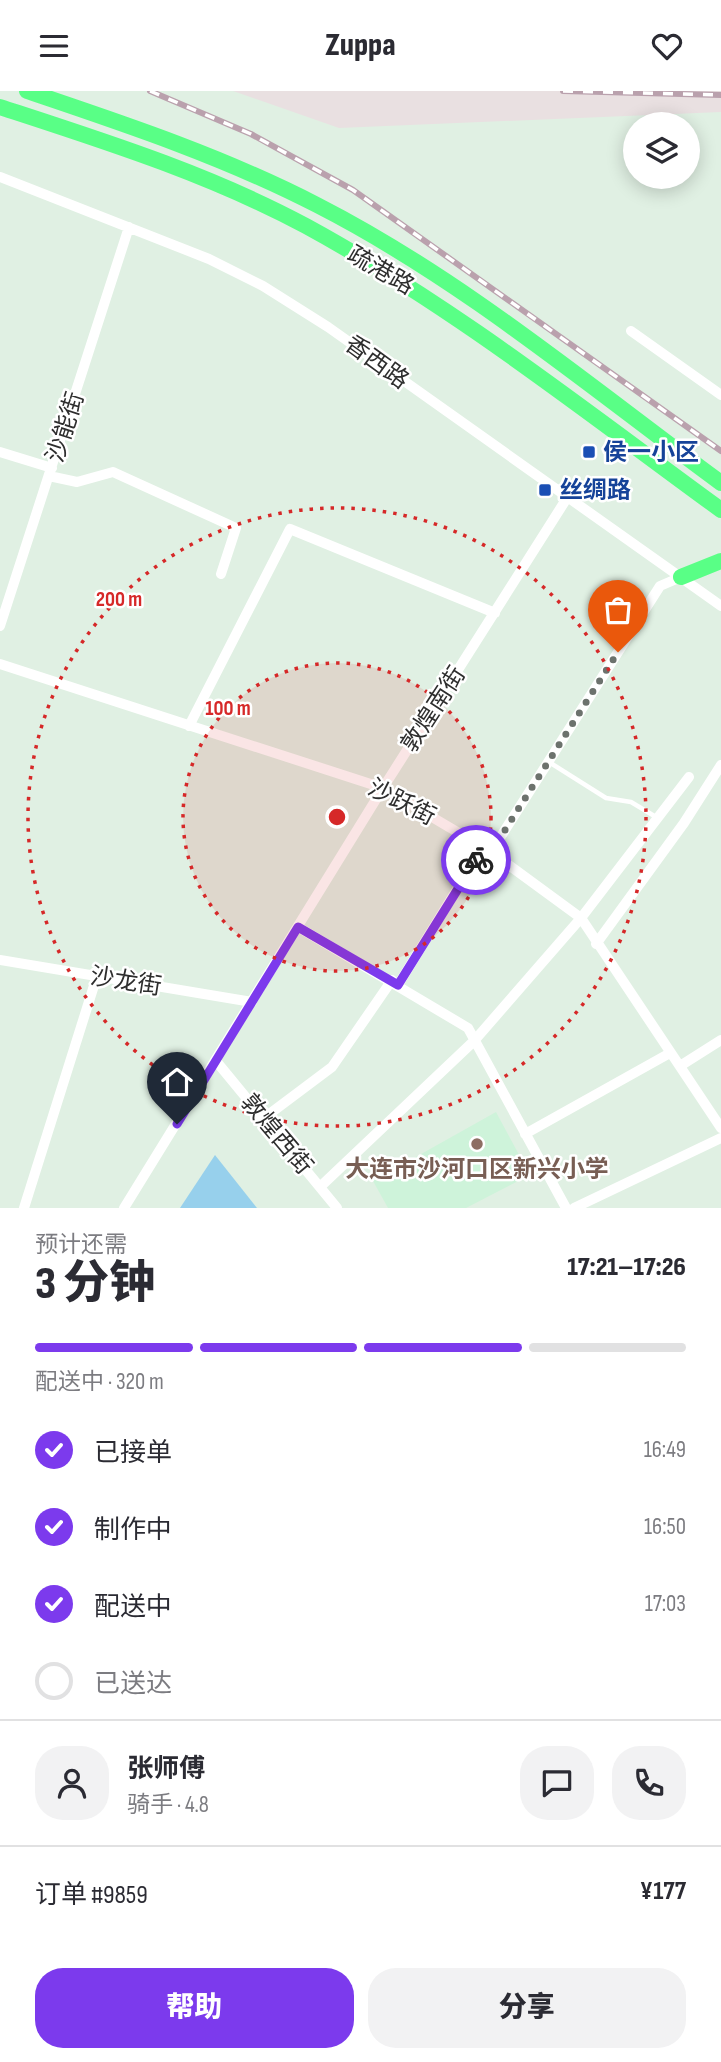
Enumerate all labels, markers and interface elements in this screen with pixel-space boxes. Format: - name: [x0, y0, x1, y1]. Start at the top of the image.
- text: Zuppa: [325, 26, 396, 65]
- icon: menu: [35, 27, 73, 65]
- icon: heart: [648, 27, 686, 65]
- map controls: [623, 112, 700, 189]
- button: layers: [623, 112, 700, 189]
- street label: 疏港路: [342, 240, 419, 301]
- street label: 香西路: [339, 330, 414, 395]
- street label: 沙能街: [41, 388, 90, 466]
- place label: 侯一小区: [603, 438, 699, 467]
- marker: 侯一小区: [581, 444, 597, 460]
- place label: 丝绸路: [559, 476, 631, 505]
- marker: 丝绸路: [537, 482, 553, 498]
- pin: [588, 580, 648, 652]
- text: 200 m: [96, 587, 142, 612]
- icon: bag: [599, 591, 637, 629]
- street label: 敦煌南街: [395, 661, 472, 757]
- text: 100 m: [205, 696, 251, 721]
- street label: 沙跃街: [363, 773, 440, 832]
- centre of rings: [325, 805, 349, 829]
- courier: [441, 825, 511, 895]
- icon: bike: [457, 841, 495, 879]
- street label: 沙龙街: [88, 962, 164, 1001]
- pin: [147, 1052, 207, 1124]
- icon: home: [158, 1063, 196, 1101]
- street label: 敦煌西街: [235, 1088, 319, 1180]
- marker: 大连市沙河口区新兴小学: [469, 1136, 485, 1152]
- place label: 大连市沙河口区新兴小学: [345, 1155, 609, 1184]
- text: 预计还需: [35, 1231, 127, 1259]
- text: 17:21–17:26: [567, 1252, 686, 1283]
- text: 3 分钟: [35, 1257, 155, 1312]
- text: 配送中 · 320 m: [35, 1368, 164, 1396]
- icon: check: [35, 1431, 73, 1469]
- text: 16:49: [644, 1436, 686, 1464]
- text: 已接单: [94, 1438, 172, 1469]
- icon: check: [35, 1508, 73, 1546]
- text: 16:50: [644, 1513, 686, 1541]
- text: 制作中: [94, 1515, 172, 1546]
- icon: check: [35, 1585, 73, 1623]
- text: 17:03: [645, 1590, 686, 1618]
- text: 配送中: [94, 1592, 172, 1623]
- text: 已送达: [94, 1669, 172, 1700]
- button: person: [35, 1746, 109, 1820]
- button: chat: [520, 1746, 594, 1820]
- button: phone: [612, 1746, 686, 1820]
- text: 张师傅: [127, 1754, 205, 1785]
- text: 骑手 · 4.8: [127, 1791, 209, 1819]
- text: ¥177: [640, 1876, 686, 1907]
- text: 订单 #9859: [35, 1880, 148, 1911]
- button: 帮助: [35, 1968, 354, 2048]
- button: 分享: [368, 1968, 686, 2048]

